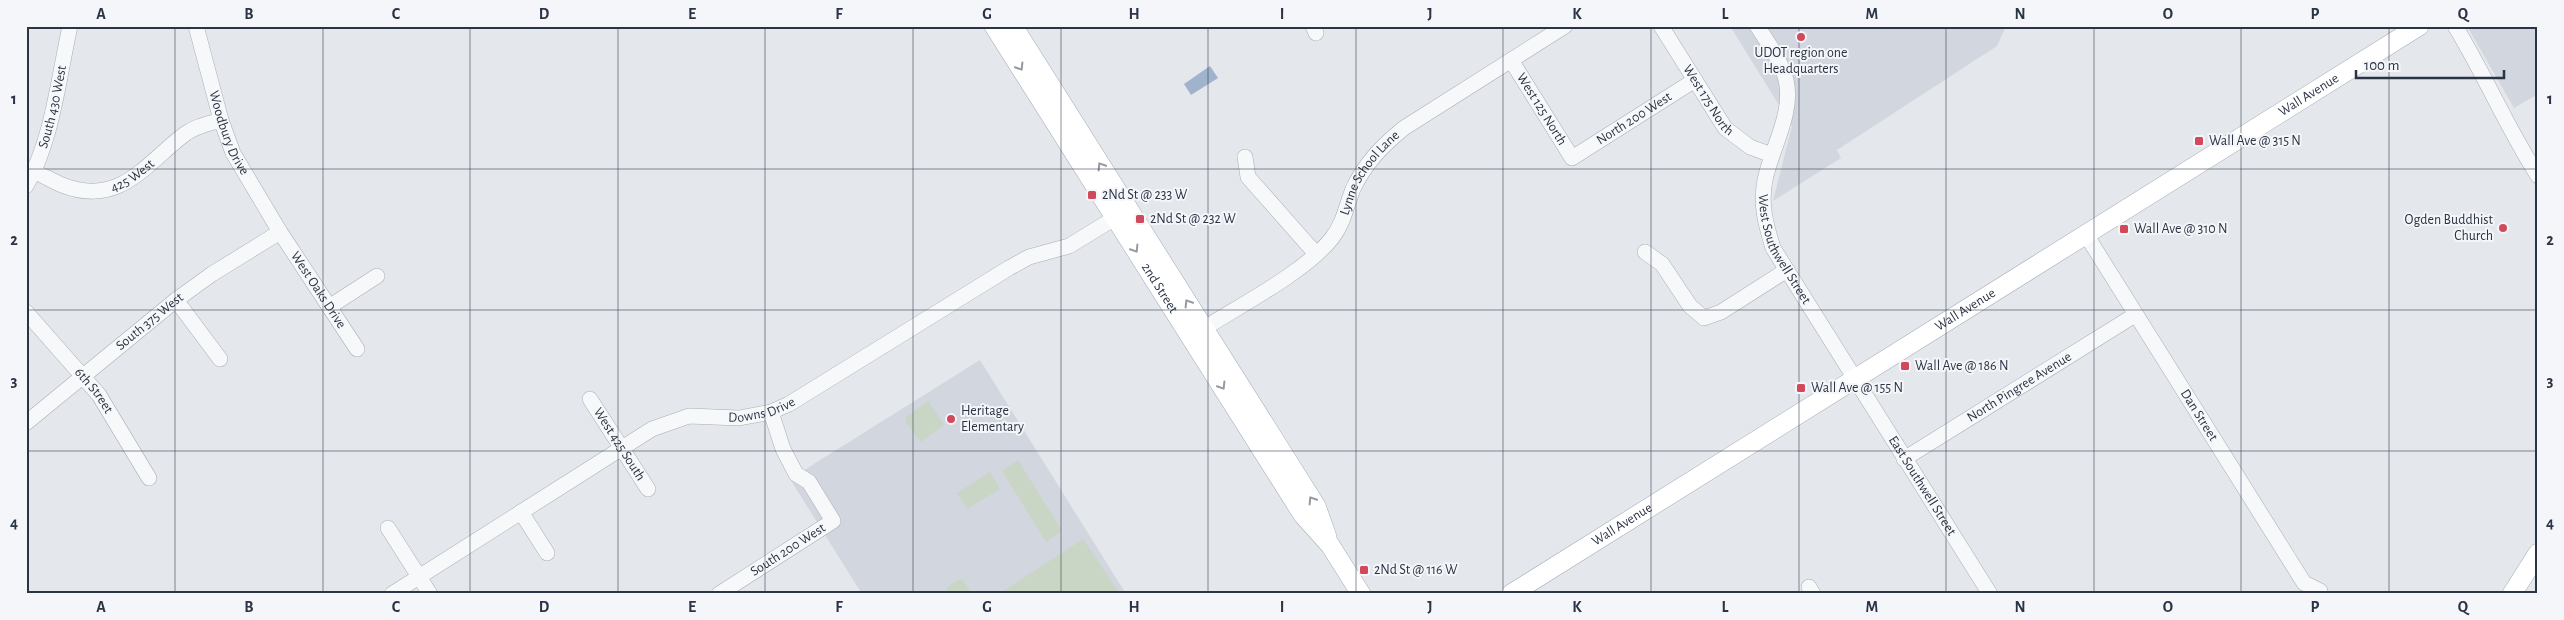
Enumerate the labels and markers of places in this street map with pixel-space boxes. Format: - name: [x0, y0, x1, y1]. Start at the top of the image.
- marker: UDOT region one Headquarters: [1795, 31, 1807, 43]
- place label: UDOT region one Headquarters: [1754, 46, 1848, 76]
- place label: Wall Ave @ 315 N: [2209, 134, 2301, 148]
- marker: Wall Ave @ 315 N: [2193, 135, 2205, 147]
- place label: 2Nd St @ 233 W: [1102, 188, 1188, 202]
- marker: 2Nd St @ 233 W: [1086, 189, 1098, 201]
- place label: 2Nd St @ 232 W: [1150, 212, 1236, 226]
- marker: 2Nd St @ 232 W: [1134, 213, 1146, 225]
- place label: Ogden Buddhist Church: [2405, 213, 2494, 243]
- place label: Wall Ave @ 310 N: [2134, 222, 2227, 236]
- marker: Ogden Buddhist Church: [2497, 222, 2509, 234]
- marker: Wall Ave @ 310 N: [2118, 223, 2130, 235]
- place label: Wall Ave @ 186 N: [1915, 359, 2009, 373]
- marker: Wall Ave @ 186 N: [1899, 360, 1911, 372]
- place label: Wall Ave @ 155 N: [1811, 381, 1903, 395]
- marker: Wall Ave @ 155 N: [1795, 382, 1807, 394]
- place label: Heritage Elementary: [961, 404, 1024, 434]
- marker: Heritage Elementary: [945, 413, 957, 425]
- place label: 2Nd St @ 116 W: [1374, 563, 1458, 577]
- marker: 2Nd St @ 116 W: [1358, 564, 1370, 576]

